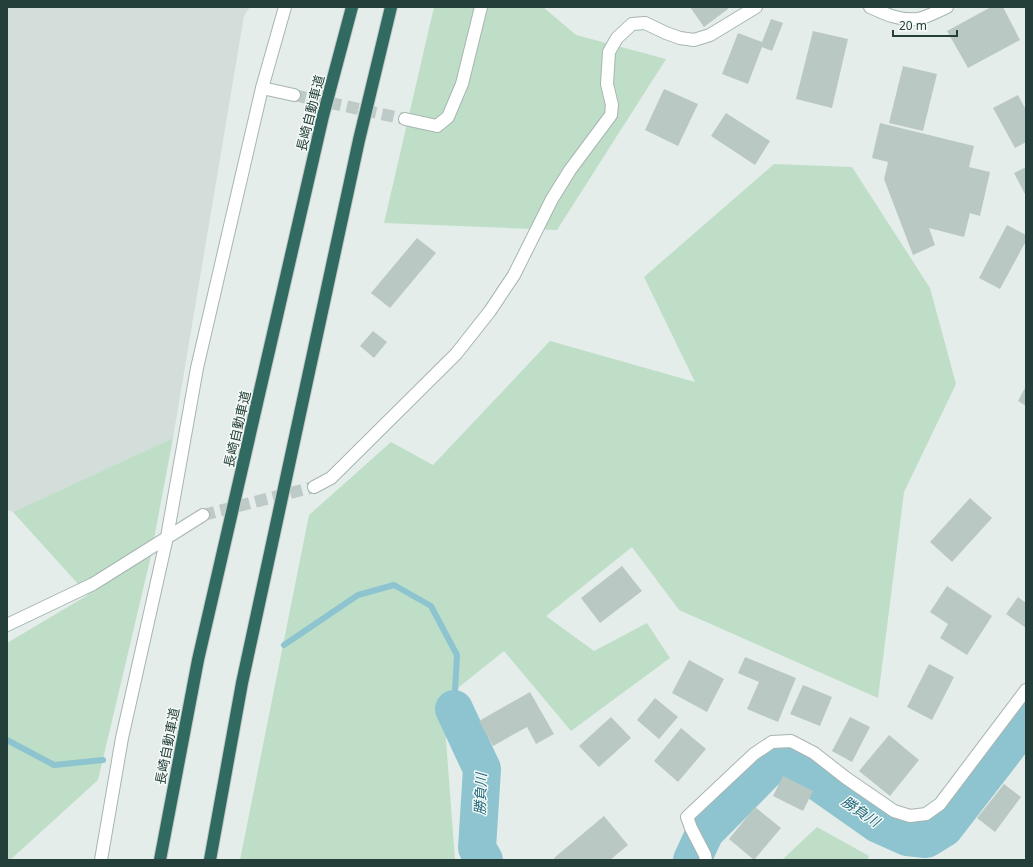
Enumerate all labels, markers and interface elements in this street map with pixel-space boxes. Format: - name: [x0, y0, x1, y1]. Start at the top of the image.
- scale bar: [893, 12, 957, 38]
- text: 20 m: [899, 17, 927, 34]
- street label: 長崎自動車道: [292, 73, 328, 153]
- street label: 長崎自動車道: [219, 389, 255, 469]
- street label: 長崎自動車道: [151, 706, 183, 786]
- water label: 勝負川: [470, 771, 490, 815]
- water label: 勝負川: [838, 791, 885, 832]

